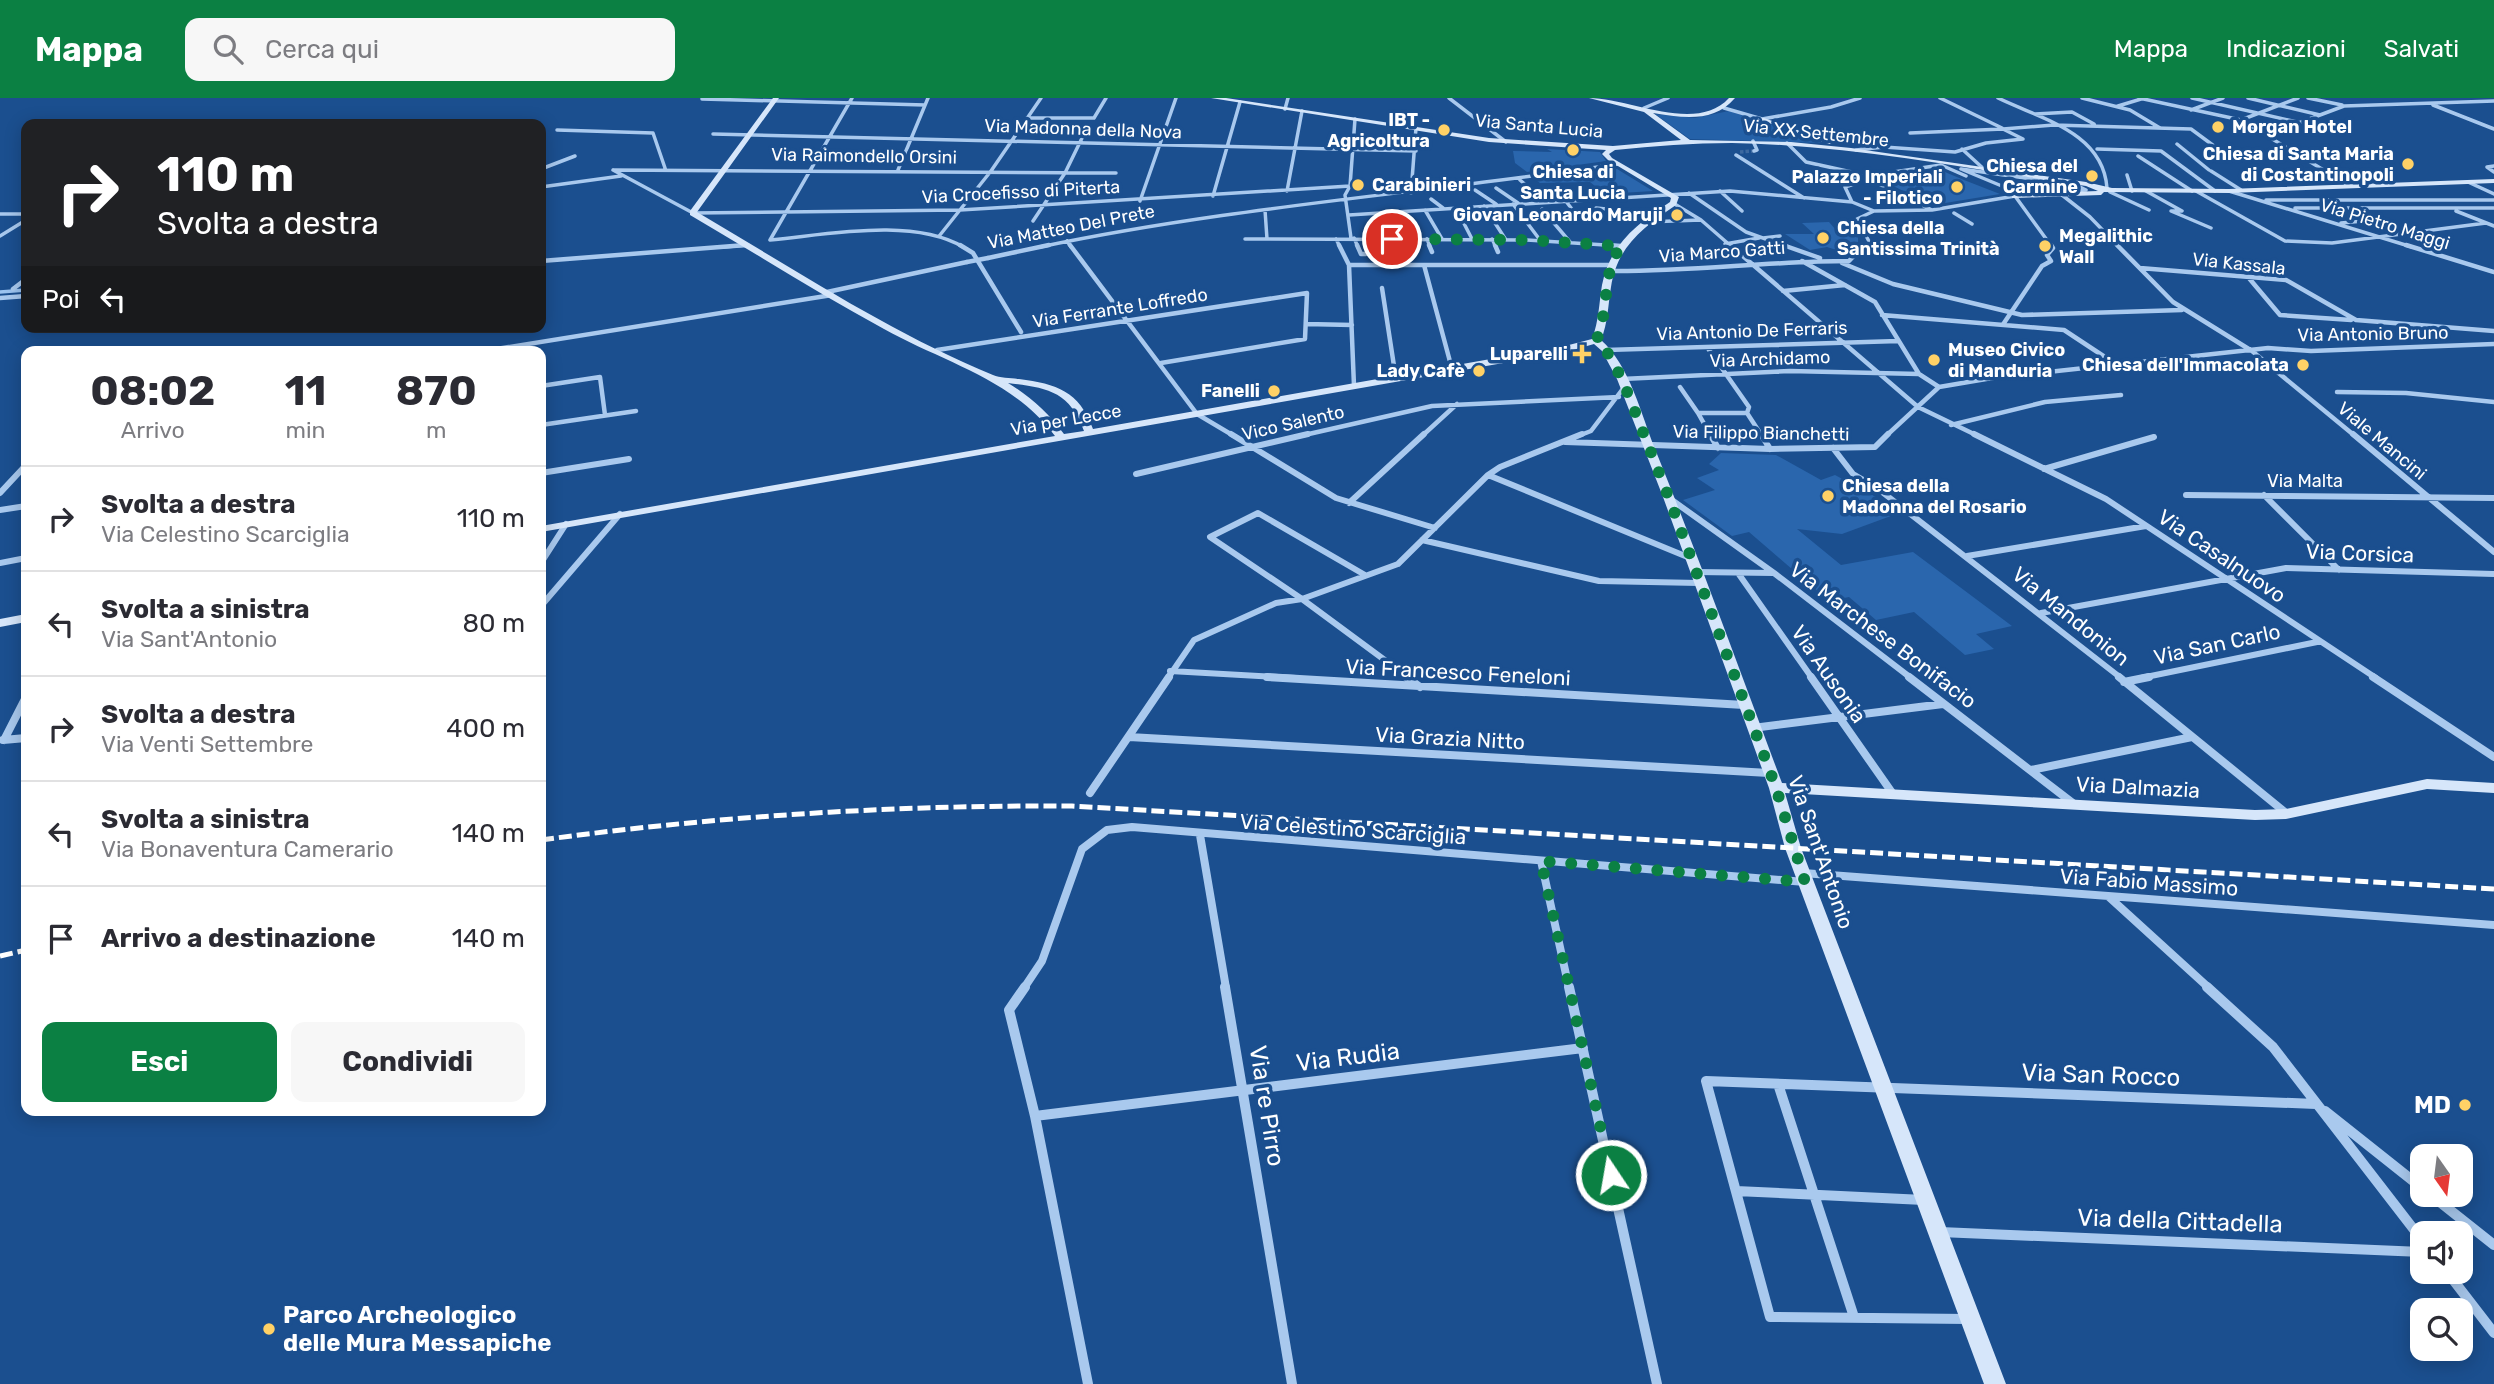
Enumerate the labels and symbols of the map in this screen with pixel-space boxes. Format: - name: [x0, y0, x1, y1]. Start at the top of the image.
- place label: IBT - Agricoltura: [1327, 109, 1430, 152]
- street label: Via Santa Lucia: [1474, 109, 1604, 143]
- street label: Via XX Settembre: [1742, 114, 1890, 152]
- street label: Via Madonna della Nova: [984, 115, 1182, 143]
- place label: Morgan Hotel: [2232, 116, 2352, 138]
- marker: Morgan Hotel: [2210, 119, 2226, 135]
- marker: IBT - Agricoltura: [1436, 122, 1452, 138]
- marker: Chiesa di Santa Lucia: [1565, 142, 1581, 158]
- street label: Via Raimondello Orsini: [771, 143, 957, 169]
- place label: Chiesa di Santa Maria di Costantinopoli: [2203, 143, 2394, 186]
- place label: Chiesa del Carmine: [1986, 155, 2078, 198]
- marker: Chiesa di Santa Maria di Costantinopoli: [2400, 156, 2416, 172]
- place label: Chiesa di Santa Lucia: [1520, 161, 1626, 204]
- place label: Palazzo Imperiali - Filotico: [1791, 166, 1943, 209]
- marker: Chiesa del Carmine: [2084, 168, 2100, 184]
- place label: Carabinieri: [1372, 174, 1471, 196]
- street label: Via Crocefisso di Piterta: [921, 176, 1121, 208]
- marker: Carabinieri: [1350, 177, 1366, 193]
- marker: Palazzo Imperiali - Filotico: [1949, 179, 1965, 195]
- street label: Via Pietro Maggi: [2317, 194, 2453, 254]
- street label: Via Matteo Del Prete: [985, 200, 1157, 254]
- place label: Giovan Leonardo Maruji: [1453, 204, 1663, 226]
- marker: Giovan Leonardo Maruji: [1669, 207, 1685, 223]
- pin: [1362, 209, 1422, 269]
- place label: Chiesa della Santissima Trinità: [1837, 217, 2000, 260]
- place label: Megalithic Wall: [2059, 225, 2153, 268]
- marker: Chiesa della Santissima Trinità: [1815, 230, 1831, 246]
- street label: Via Marco Gatti: [1658, 237, 1786, 267]
- marker: Megalithic Wall: [2037, 238, 2053, 254]
- street label: Via Kassala: [2191, 248, 2287, 280]
- street label: Via Ferrante Loffredo: [1031, 283, 1209, 333]
- street label: Via Antonio De Ferraris: [1656, 317, 1848, 345]
- street label: Via Antonio Bruno: [2297, 322, 2449, 346]
- place label: Museo Civico di Manduria: [1948, 339, 2065, 382]
- place label: Luparelli: [1490, 343, 1568, 365]
- marker: Luparelli: [1574, 346, 1590, 362]
- street label: Via Archidamo: [1709, 346, 1831, 372]
- marker: Museo Civico di Manduria: [1926, 352, 1942, 368]
- place label: Chiesa dell'Immacolata: [2082, 354, 2289, 376]
- marker: Chiesa dell'Immacolata: [2295, 357, 2311, 373]
- place label: Lady Cafè: [1376, 360, 1465, 382]
- marker: Lady Cafè: [1471, 363, 1487, 379]
- place label: Fanelli: [1201, 380, 1260, 402]
- marker: Fanelli: [1266, 383, 1282, 399]
- street label: Viale Mancini: [2333, 397, 2431, 485]
- street label: Via per Lecce: [1009, 399, 1123, 441]
- street label: Vico Salento: [1240, 401, 1346, 445]
- street label: Via Filippo Bianchetti: [1672, 420, 1850, 446]
- street label: Via Malta: [2267, 470, 2343, 492]
- place label: Chiesa della Madonna del Rosario: [1842, 475, 2027, 518]
- marker: Chiesa della Madonna del Rosario: [1820, 488, 1836, 504]
- street label: Via Casalnuovo: [2153, 504, 2291, 608]
- street label: Via Corsica: [2305, 539, 2415, 567]
- street label: Via Marchese Bonifacio: [1785, 557, 1981, 713]
- street label: Via Mandonion: [2007, 561, 2135, 671]
- street label: Via San Carlo: [2151, 618, 2283, 670]
- street label: Via Ausonia: [1786, 620, 1872, 728]
- street label: Via Francesco Feneloni: [1345, 654, 1571, 690]
- street label: Via Grazia Nitto: [1375, 722, 1525, 754]
- street label: Via Dalmazia: [2075, 771, 2201, 803]
- street label: Via Sant'Antonio: [1783, 772, 1859, 932]
- street label: Via Celestino Scarciglia: [1239, 809, 1467, 849]
- street label: Via Fabio Massimo: [2059, 863, 2239, 901]
- street label: Via Rudia: [1295, 1037, 1401, 1077]
- street label: Via re Pirro: [1244, 1044, 1290, 1168]
- street label: Via San Rocco: [2021, 1058, 2181, 1092]
- place label: MD: [2414, 1091, 2451, 1119]
- marker: MD: [2457, 1097, 2473, 1113]
- position arrow: [1574, 1138, 1648, 1212]
- north arrow: [2410, 1144, 2473, 1208]
- street label: Via della Cittadella: [2077, 1203, 2283, 1239]
- place label: Parco Archeologico delle Mura Messapiche: [283, 1301, 552, 1357]
- marker: Parco Archeologico delle Mura Messapiche: [261, 1321, 277, 1337]

